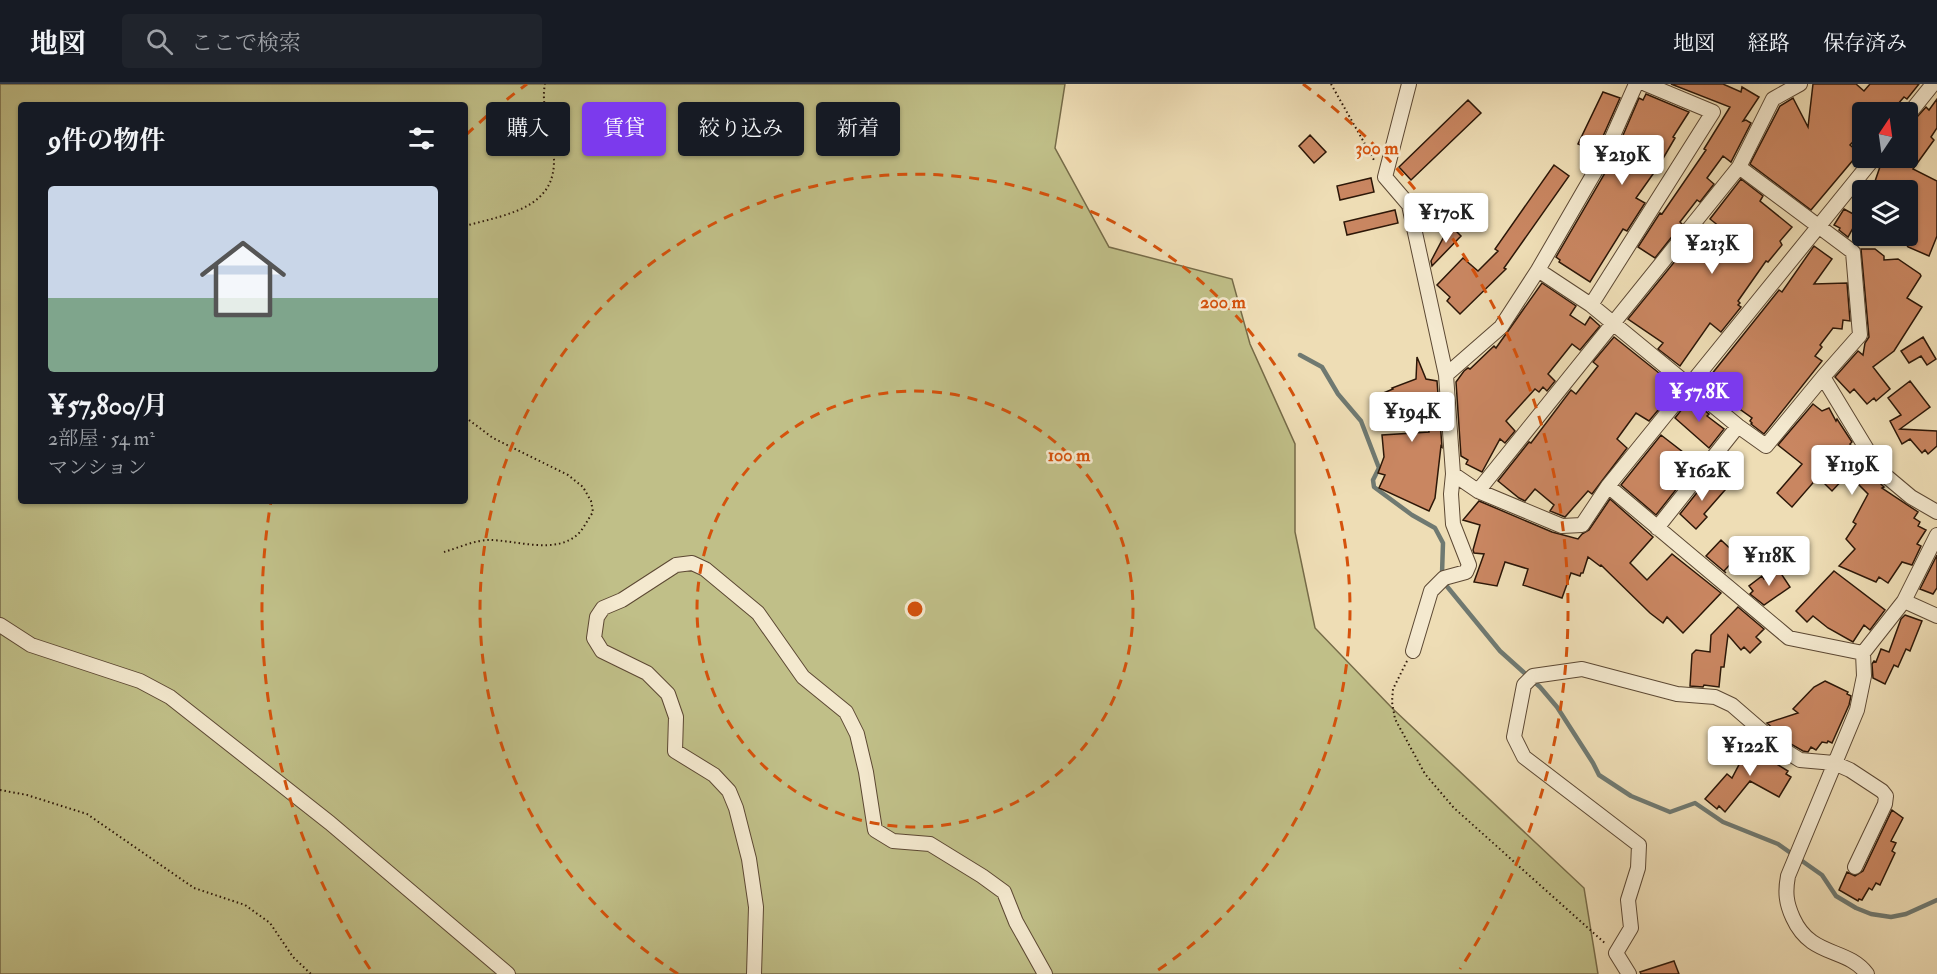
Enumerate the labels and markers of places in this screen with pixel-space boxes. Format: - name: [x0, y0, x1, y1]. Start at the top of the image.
- pin: ¥219K: [1580, 135, 1664, 186]
- pin: ¥170K: [1404, 193, 1488, 244]
- pin: ¥213K: [1670, 224, 1754, 275]
- pin: ¥57.8K: [1650, 372, 1748, 423]
- pin: ¥194K: [1370, 392, 1454, 443]
- pin: ¥119K: [1810, 445, 1894, 496]
- pin: ¥162K: [1660, 451, 1744, 502]
- pin: ¥118K: [1727, 536, 1811, 587]
- centre of rings: [905, 599, 925, 619]
- pin: ¥122K: [1708, 726, 1792, 777]

